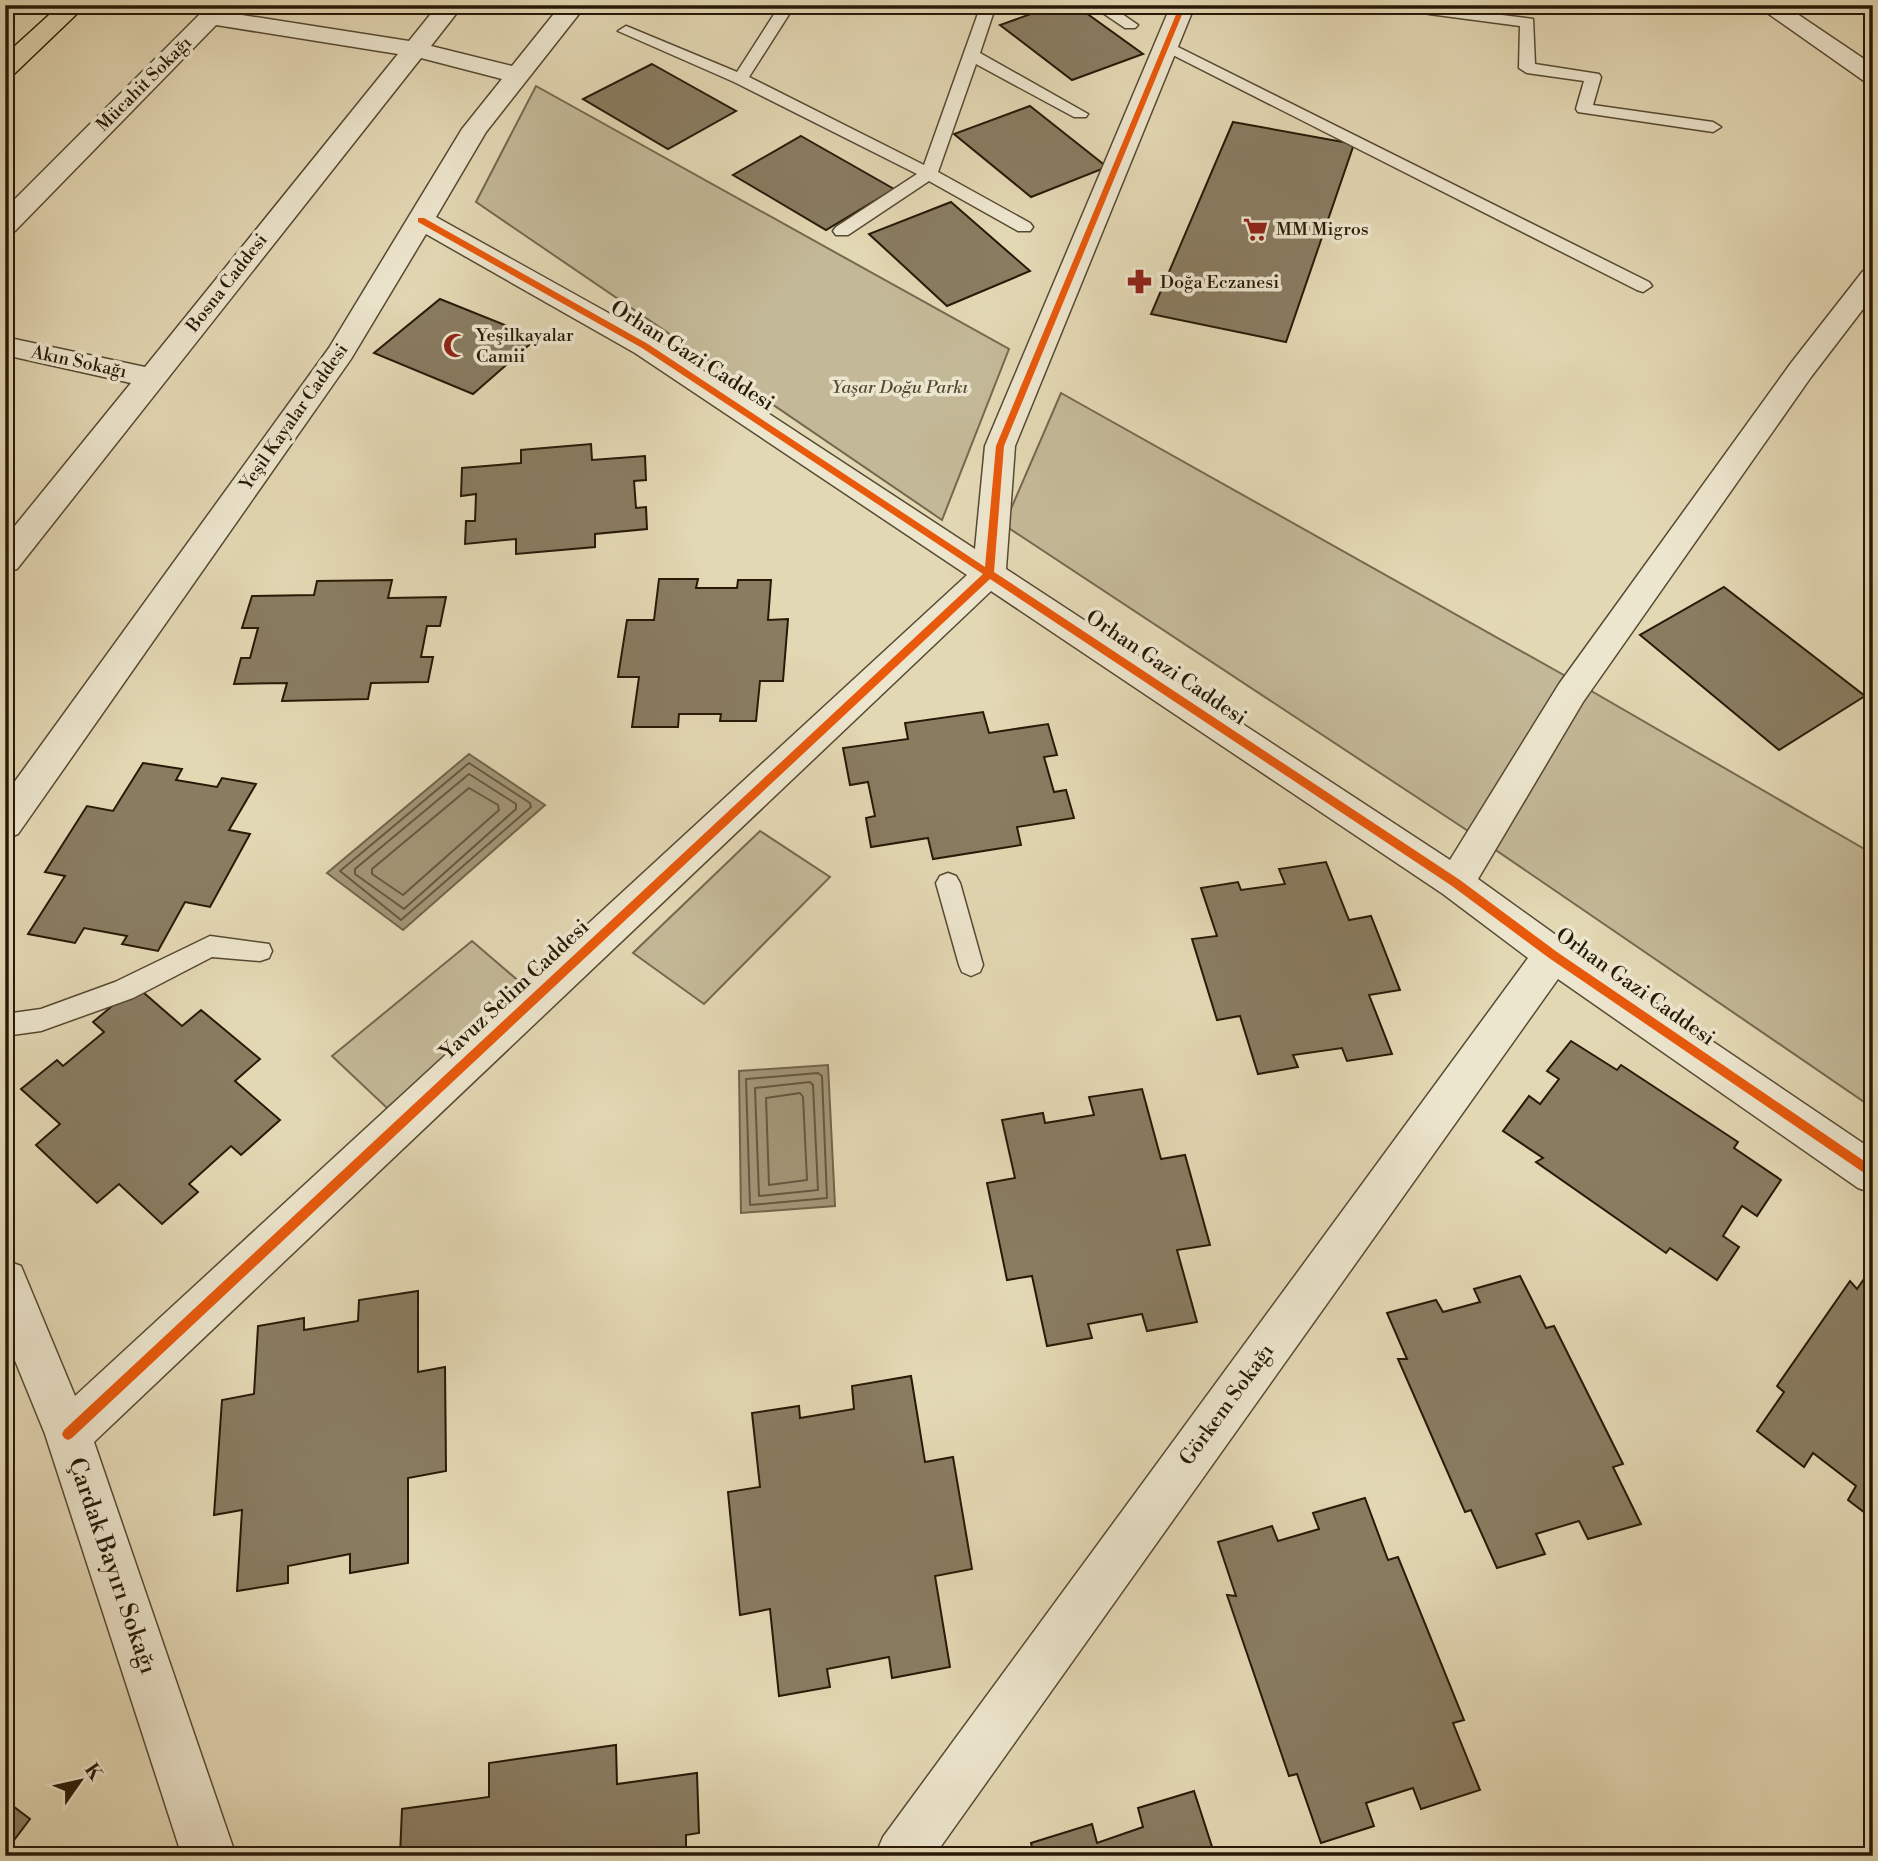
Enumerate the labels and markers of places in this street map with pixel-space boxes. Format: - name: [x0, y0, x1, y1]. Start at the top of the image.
- supermarket icon: MM Migros: [1242, 215, 1270, 243]
- place label: MM Migros: [1276, 218, 1369, 241]
- pharmacy icon: Doğa Eczanesi: [1126, 268, 1154, 296]
- place label: Doğa Eczanesi: [1160, 271, 1279, 294]
- place label: Yeşilkayalar Camii: [475, 324, 574, 368]
- mosque icon: Yeşilkayalar Camii: [442, 331, 470, 359]

